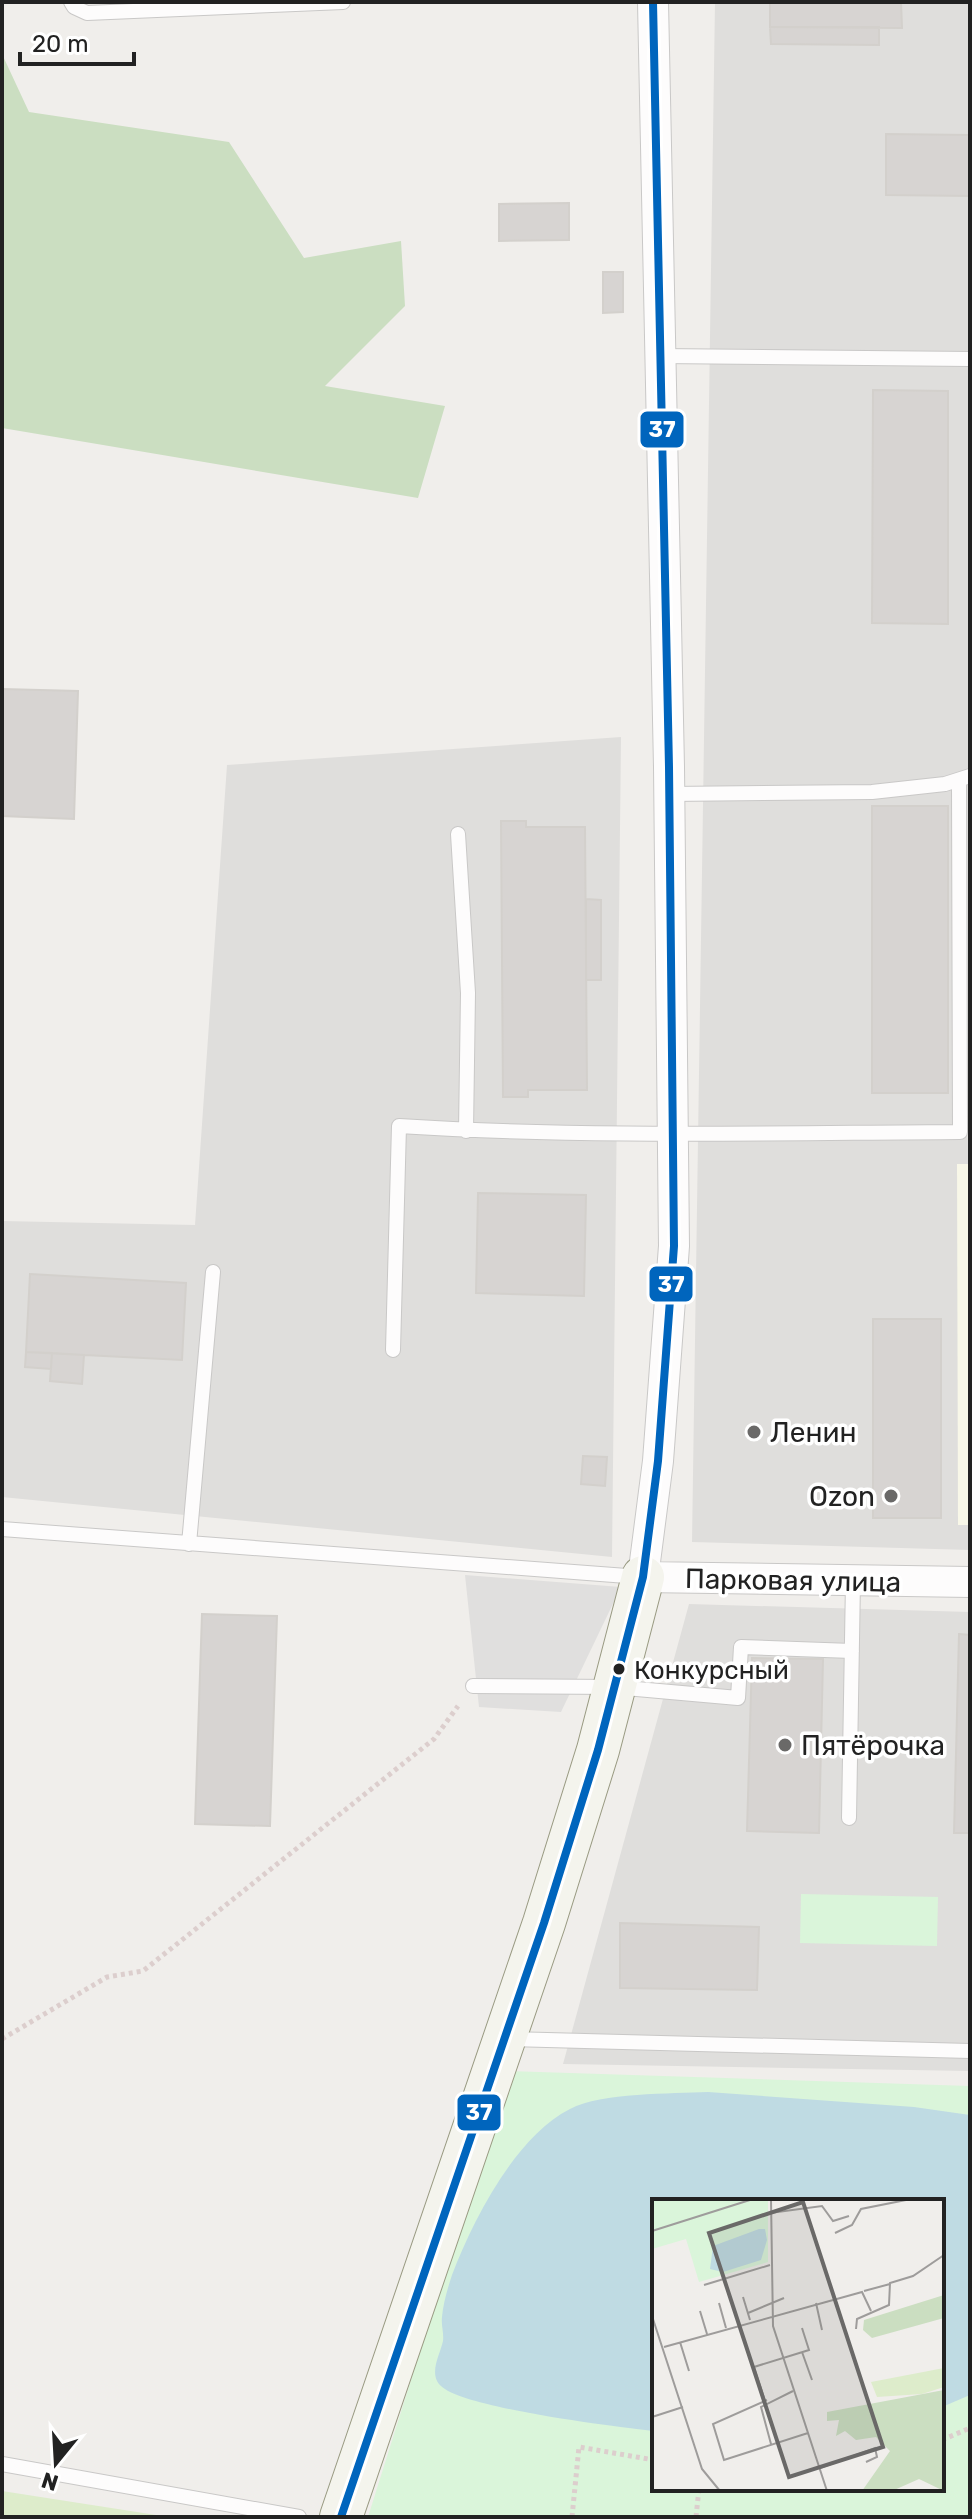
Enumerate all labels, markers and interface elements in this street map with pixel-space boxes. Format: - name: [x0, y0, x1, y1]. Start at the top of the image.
- scale bar: [20, 16, 134, 66]
- text: 20 m: [32, 30, 89, 58]
- line badge: 37: [639, 410, 685, 449]
- text: 37: [648, 416, 676, 443]
- line badge: 37: [648, 1265, 694, 1303]
- text: 37: [657, 1271, 685, 1298]
- place label: Ленин: [770, 1416, 857, 1449]
- marker: Ленин: [745, 1423, 763, 1441]
- place label: Ozon: [809, 1480, 875, 1513]
- marker: Ozon: [882, 1487, 900, 1505]
- street label: Парковая улица: [685, 1562, 901, 1599]
- place label: Конкурсный: [634, 1655, 789, 1686]
- marker: Конкурсный: [611, 1661, 627, 1677]
- place label: Пятёрочка: [801, 1729, 945, 1762]
- marker: Пятёрочка: [776, 1736, 794, 1754]
- line badge: 37: [456, 2093, 502, 2132]
- text: 37: [465, 2099, 493, 2126]
- inset map: [652, 2199, 944, 2491]
- north arrow: [16, 2423, 96, 2503]
- text: N: [38, 2466, 62, 2497]

